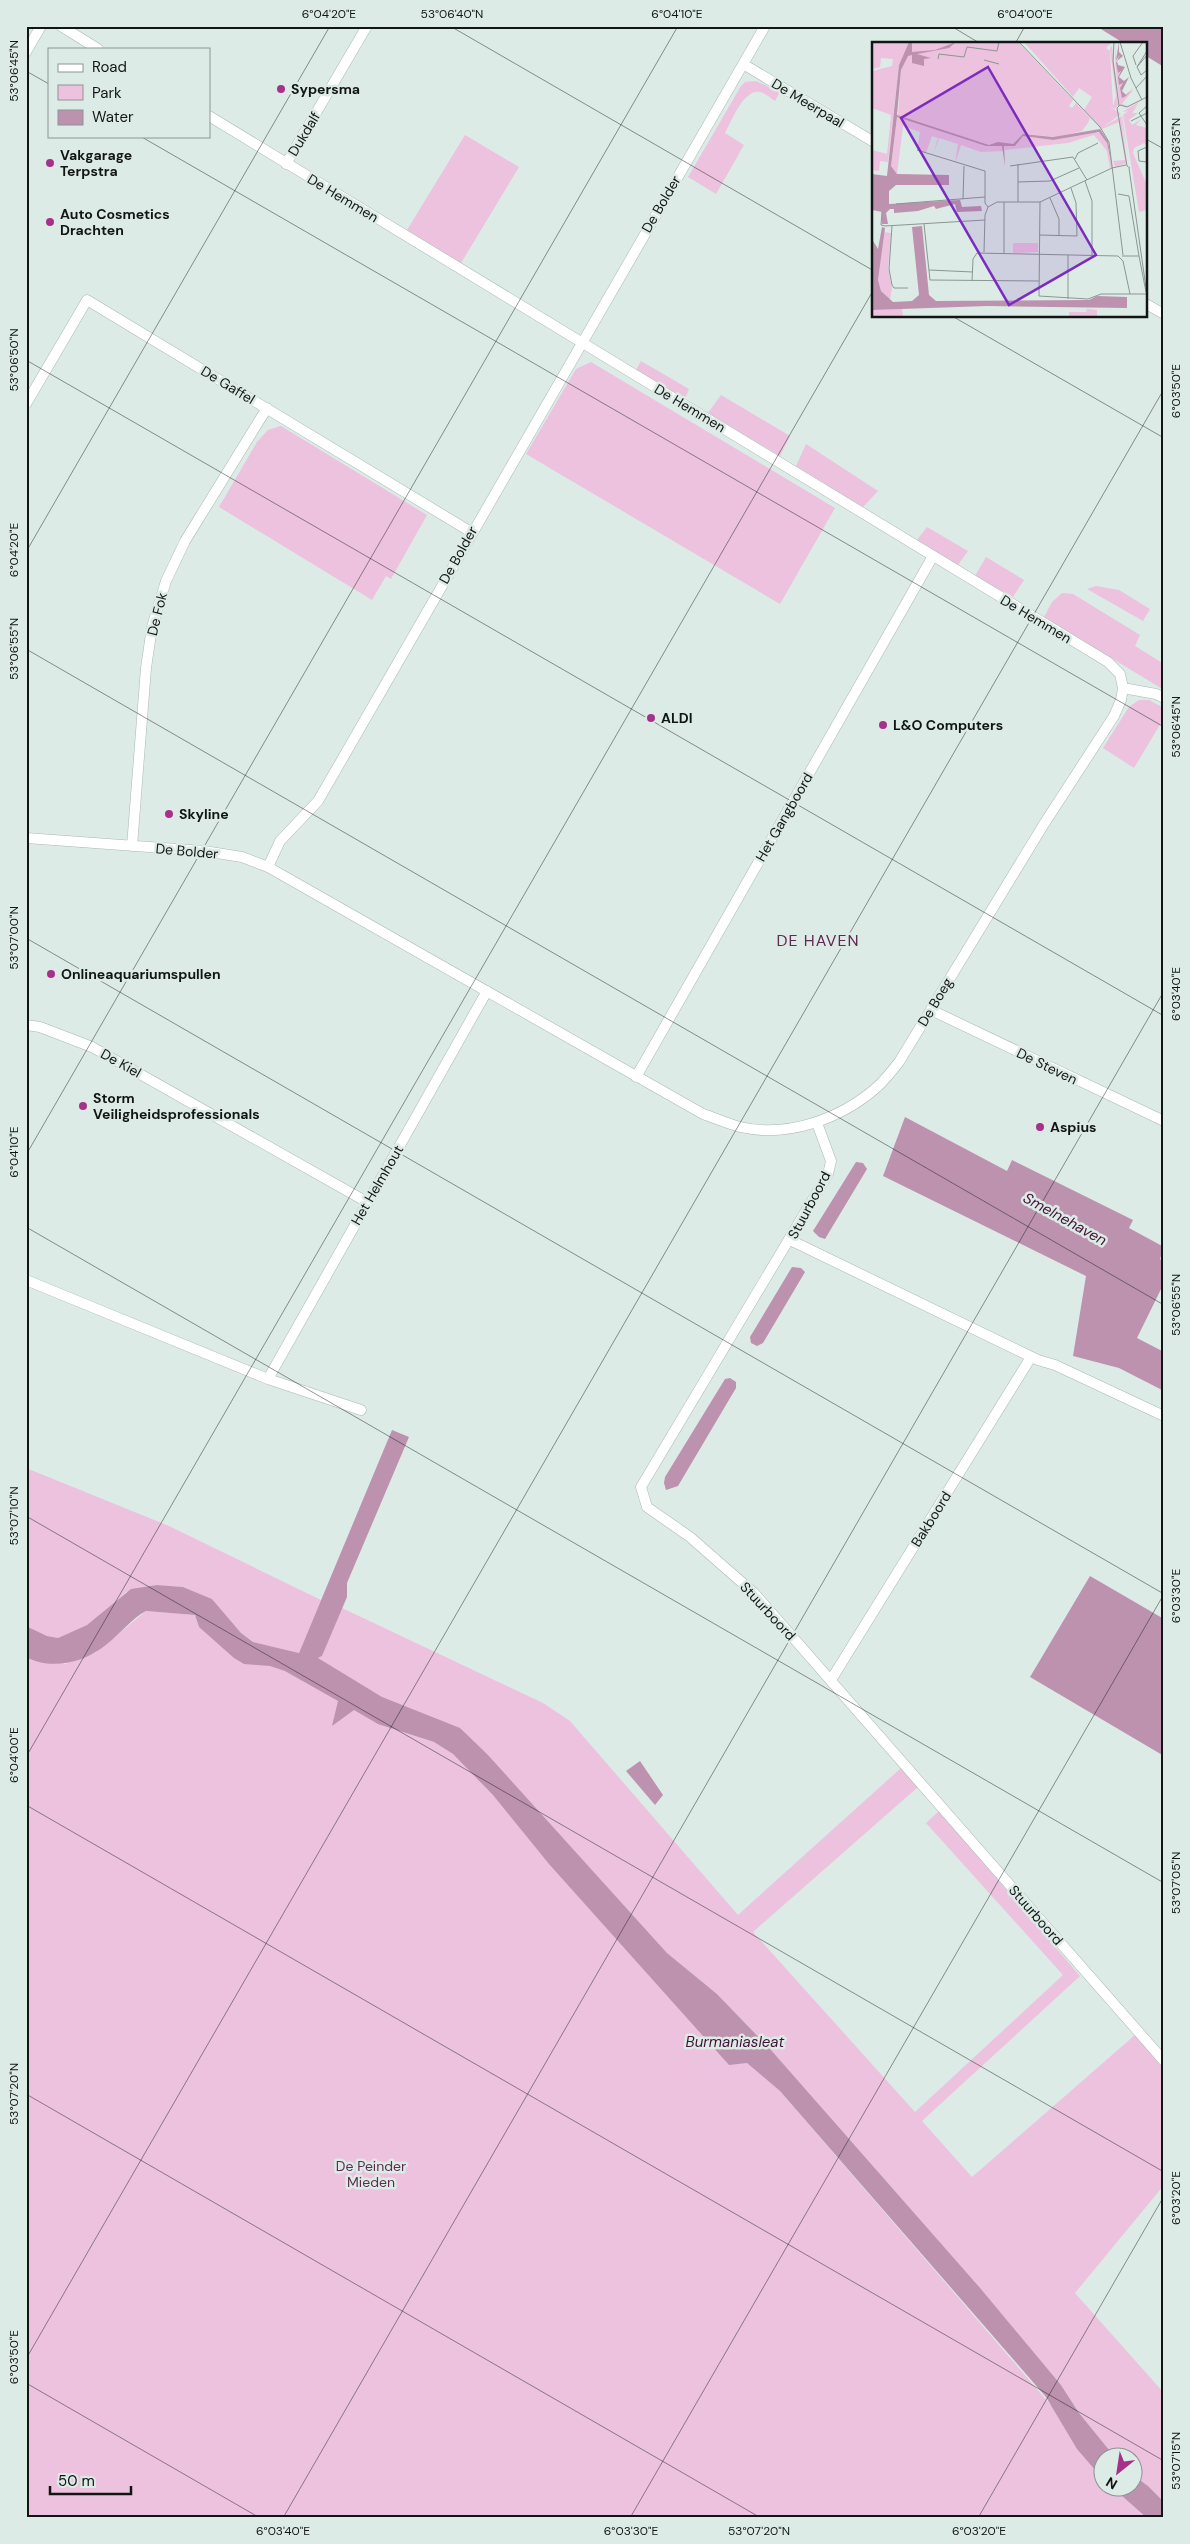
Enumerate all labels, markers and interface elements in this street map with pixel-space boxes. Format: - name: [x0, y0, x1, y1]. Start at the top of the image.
- text: 6°04'20"E: [302, 6, 356, 22]
- text: 53°06'40"N: [421, 6, 483, 22]
- text: 6°04'10"E: [651, 6, 703, 22]
- text: 6°04'00"E: [997, 6, 1053, 22]
- text: 53°06'45"N: [6, 40, 22, 102]
- inset map: [872, 42, 1148, 318]
- legend: [48, 48, 210, 138]
- text: Road: [92, 57, 127, 77]
- street label: De Meerpaal: [769, 74, 847, 132]
- place label: Sypersma: [291, 80, 360, 98]
- text: Park: [92, 83, 122, 103]
- marker: Sypersma: [275, 83, 287, 95]
- text: Water: [92, 107, 134, 127]
- street label: Dukdalf: [284, 108, 324, 159]
- text: 53°06'35"N: [1168, 118, 1184, 180]
- place label: Vakgarage Terpstra: [60, 146, 132, 180]
- marker: Vakgarage Terpstra: [44, 157, 56, 169]
- street label: De Hemmen: [304, 170, 382, 226]
- street label: De Bolder: [637, 172, 685, 236]
- place label: Auto Cosmetics Drachten: [60, 205, 170, 239]
- marker: Auto Cosmetics Drachten: [44, 216, 56, 228]
- text: 53°06'50"N: [6, 328, 22, 392]
- street label: De Gaffel: [198, 362, 258, 408]
- text: 6°03'50"E: [1168, 364, 1184, 418]
- street label: De Hemmen: [651, 380, 729, 436]
- text: 6°04'20"E: [6, 523, 22, 577]
- street label: De Bolder: [435, 523, 481, 587]
- street label: De Fok: [143, 591, 171, 637]
- street label: De Hemmen: [997, 591, 1075, 647]
- text: 53°06'55"N: [6, 618, 22, 680]
- text: 53°06'45"N: [1168, 696, 1184, 758]
- place label: ALDI: [661, 709, 692, 727]
- marker: ALDI: [645, 712, 657, 724]
- place label: L&O Computers: [893, 716, 1003, 734]
- marker: L&O Computers: [877, 719, 889, 731]
- street label: Het Gangboord: [751, 769, 817, 865]
- place label: Skyline: [179, 805, 229, 823]
- marker: Skyline: [163, 808, 175, 820]
- street label: De Bolder: [155, 839, 219, 863]
- text: 53°07'00"N: [6, 906, 22, 970]
- district label: DE HAVEN: [776, 930, 860, 951]
- place label: Onlineaquariumspullen: [61, 965, 221, 983]
- text: 6°03'40"E: [1168, 967, 1184, 1021]
- marker: Onlineaquariumspullen: [45, 968, 57, 980]
- street label: De Boeg: [913, 974, 957, 1030]
- street label: De Kiel: [97, 1044, 145, 1082]
- street label: De Steven: [1014, 1044, 1080, 1088]
- place label: Storm Veiligheidsprofessionals: [93, 1089, 260, 1123]
- marker: Storm Veiligheidsprofessionals: [77, 1100, 89, 1112]
- place label: Aspius: [1050, 1118, 1096, 1136]
- marker: Aspius: [1034, 1121, 1046, 1133]
- text: 6°04'10"E: [6, 1126, 22, 1178]
- street label: Het Helmhout: [347, 1142, 407, 1228]
- street label: Stuurboord: [784, 1168, 834, 1242]
- water label: Smelnehaven: [1020, 1188, 1111, 1250]
- text: 53°06'55"N: [1168, 1274, 1184, 1336]
- text: 53°07'10"N: [6, 1487, 22, 1545]
- street label: Bakboord: [907, 1488, 955, 1550]
- text: 6°03'30"E: [1168, 1569, 1184, 1623]
- street label: Stuurboord: [736, 1578, 800, 1644]
- text: 6°04'00"E: [6, 1727, 22, 1783]
- text: 53°07'05"N: [1168, 1852, 1184, 1914]
- street label: Stuurboord: [1005, 1881, 1067, 1949]
- water label: Burmaniasleat: [686, 2032, 785, 2052]
- text: 53°07'20"N: [6, 2063, 22, 2125]
- park label: De Peinder Mieden: [336, 2157, 406, 2191]
- text: 6°03'20"E: [1168, 2171, 1184, 2225]
- text: 6°03'50"E: [6, 2330, 22, 2384]
- text: 53°07'15"N: [1168, 2432, 1184, 2490]
- north arrow: [1092, 2446, 1142, 2496]
- scale bar: [50, 2464, 131, 2496]
- text: 50 m: [58, 2471, 95, 2491]
- text: N: [1103, 2473, 1120, 2494]
- text: 6°03'40"E: [256, 2523, 310, 2539]
- text: 6°03'30"E: [604, 2523, 658, 2539]
- text: 53°07'20"N: [728, 2523, 790, 2539]
- text: 6°03'20"E: [952, 2523, 1006, 2539]

